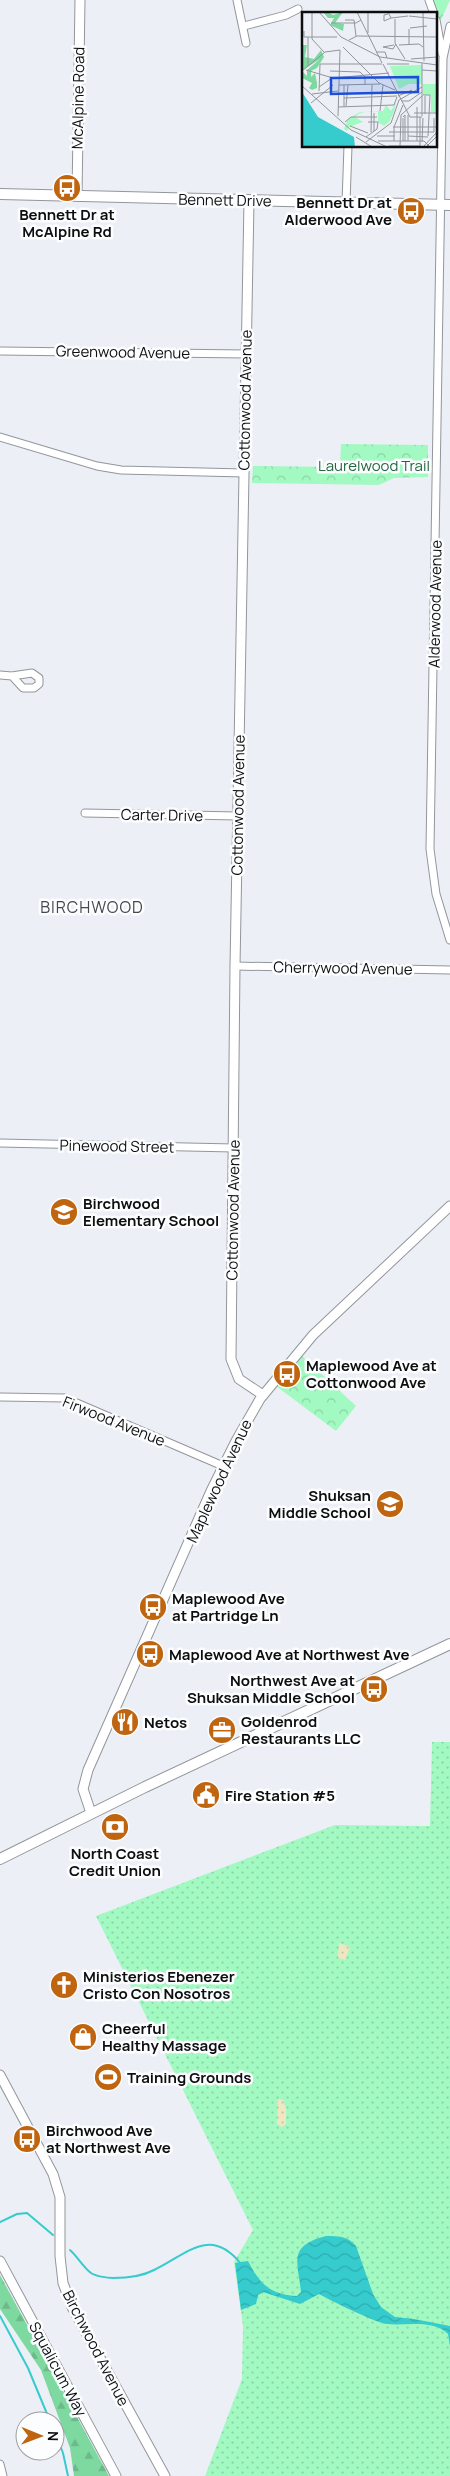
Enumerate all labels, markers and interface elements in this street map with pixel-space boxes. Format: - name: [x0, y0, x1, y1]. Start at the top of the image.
- inset map: [302, 12, 438, 148]
- street label: McAlpine Road: [67, 47, 89, 149]
- bus stop icon: Bennett Dr at McAlpine Rd: [52, 173, 82, 203]
- street label: Bennett Drive: [178, 189, 272, 211]
- place label: Bennett Dr at Alderwood Ave: [284, 192, 392, 230]
- bus stop icon: Bennett Dr at Alderwood Ave: [396, 196, 426, 226]
- place label: Bennett Dr at McAlpine Rd: [19, 204, 115, 242]
- street label: Cottonwood Avenue: [233, 329, 257, 471]
- street label: Greenwood Avenue: [56, 340, 191, 364]
- park label: Laurelwood Trail: [318, 455, 430, 476]
- street label: Alderwood Avenue: [423, 539, 447, 668]
- street label: Cottonwood Avenue: [226, 734, 250, 876]
- street label: Carter Drive: [121, 804, 204, 826]
- district label: BIRCHWOOD: [40, 896, 144, 918]
- street label: Cherrywood Avenue: [273, 956, 413, 980]
- street label: Pinewood Street: [59, 1134, 175, 1158]
- street label: Cottonwood Avenue: [221, 1139, 245, 1281]
- place label: Birchwood Elementary School: [83, 1193, 219, 1231]
- school or university icon: Birchwood Elementary School: [49, 1197, 79, 1227]
- place label: Maplewood Ave at Cottonwood Ave: [306, 1355, 437, 1393]
- bus stop icon: Maplewood Ave at Cottonwood Ave: [272, 1359, 302, 1389]
- street label: Firwood Avenue: [60, 1391, 169, 1451]
- street label: Maplewood Avenue: [181, 1416, 257, 1546]
- place label: Shuksan Middle School: [269, 1485, 371, 1523]
- school or university icon: Shuksan Middle School: [375, 1489, 405, 1519]
- place label: Maplewood Ave at Partridge Ln: [172, 1588, 285, 1626]
- bus stop icon: Maplewood Ave at Partridge Ln: [138, 1592, 168, 1622]
- bus stop icon: Maplewood Ave at Northwest Ave: [135, 1639, 165, 1669]
- place label: Maplewood Ave at Northwest Ave: [169, 1644, 410, 1665]
- place label: Northwest Ave at Shuksan Middle School: [187, 1670, 355, 1708]
- bus stop icon: Northwest Ave at Shuksan Middle School: [359, 1674, 389, 1704]
- restaurant icon: Netos: [110, 1707, 140, 1737]
- place label: Goldenrod Restaurants LLC: [241, 1711, 361, 1749]
- place label: Netos: [144, 1712, 187, 1733]
- office icon: Goldenrod Restaurants LLC: [207, 1715, 237, 1745]
- public building icon: Fire Station #5: [191, 1780, 221, 1810]
- place label: Fire Station #5: [225, 1785, 335, 1806]
- bank icon: North Coast Credit Union: [100, 1812, 130, 1842]
- place label: North Coast Credit Union: [69, 1843, 161, 1881]
- place label: Ministerios Ebenezer Cristo Con Nosotros: [83, 1966, 235, 2004]
- church icon: Ministerios Ebenezer Cristo Con Nosotros: [49, 1970, 79, 2000]
- place label: Cheerful Healthy Massage: [102, 2018, 226, 2056]
- shop icon: Cheerful Healthy Massage: [68, 2022, 98, 2052]
- sports icon: Training Grounds: [93, 2062, 123, 2092]
- place label: Training Grounds: [127, 2067, 251, 2088]
- place label: Birchwood Ave at Northwest Ave: [46, 2120, 171, 2158]
- bus stop icon: Birchwood Ave at Northwest Ave: [12, 2124, 42, 2154]
- street label: Birchwood Avenue: [58, 2286, 134, 2410]
- street label: Squalicum Way: [24, 2318, 92, 2420]
- north arrow: [15, 2411, 65, 2461]
- text: N: [44, 2431, 63, 2441]

